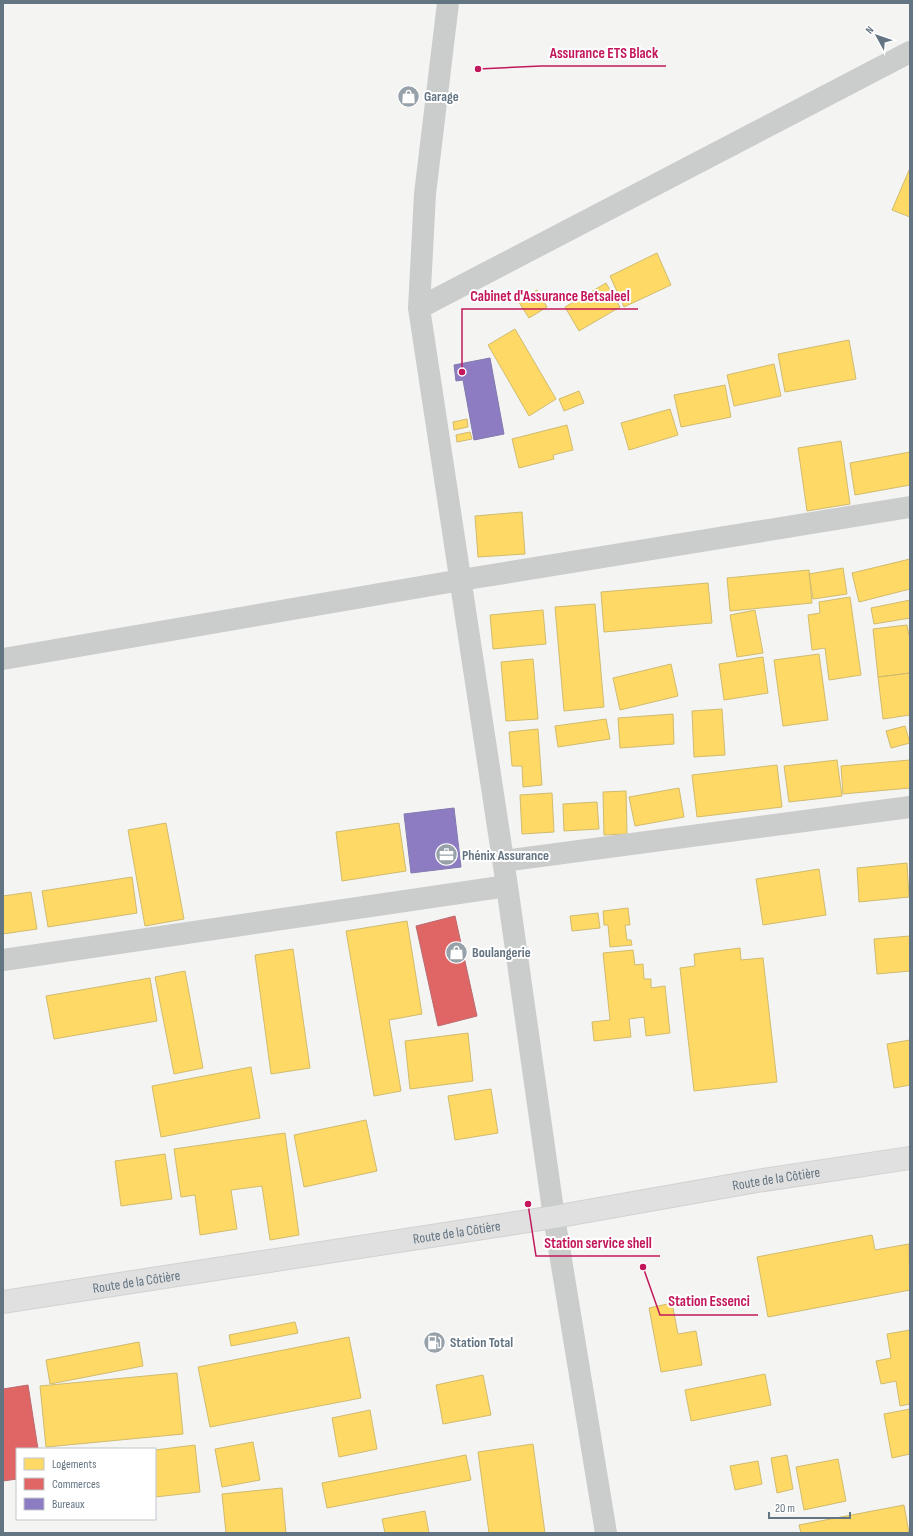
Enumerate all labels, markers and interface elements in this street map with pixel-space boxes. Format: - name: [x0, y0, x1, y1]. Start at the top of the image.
- north arrow: [857, 16, 897, 56]
- text: N: [863, 23, 877, 36]
- callout: Assurance ETS Black: [541, 39, 666, 66]
- text: Assurance ETS Black: [549, 44, 659, 63]
- shop icon: Garage: [395, 83, 421, 109]
- place label: Garage: [424, 88, 459, 105]
- callout: Cabinet d'Assurance Betsaleel: [462, 282, 638, 309]
- text: Cabinet d'Assurance Betsaleel: [470, 287, 630, 306]
- office icon: Phénix Assurance: [433, 842, 459, 868]
- place label: Phénix Assurance: [462, 847, 549, 864]
- shop icon: Boulangerie: [443, 939, 469, 965]
- place label: Boulangerie: [472, 944, 531, 961]
- street label: Route de la Côtière: [731, 1163, 821, 1194]
- street label: Route de la Côtière: [412, 1217, 502, 1247]
- callout: Station service shell: [536, 1229, 660, 1256]
- text: Station service shell: [544, 1234, 652, 1253]
- street label: Route de la Côtière: [91, 1266, 181, 1297]
- callout: Station Essenci: [660, 1288, 758, 1315]
- text: Station Essenci: [668, 1292, 750, 1311]
- fuel station icon: Station Total: [421, 1329, 447, 1355]
- place label: Station Total: [450, 1334, 513, 1351]
- legend: [16, 1448, 156, 1520]
- text: Logements: [52, 1457, 96, 1472]
- text: Commerces: [52, 1477, 100, 1492]
- scale bar: [769, 1494, 850, 1520]
- text: Bureaux: [52, 1497, 85, 1512]
- text: 20 m: [775, 1501, 795, 1516]

